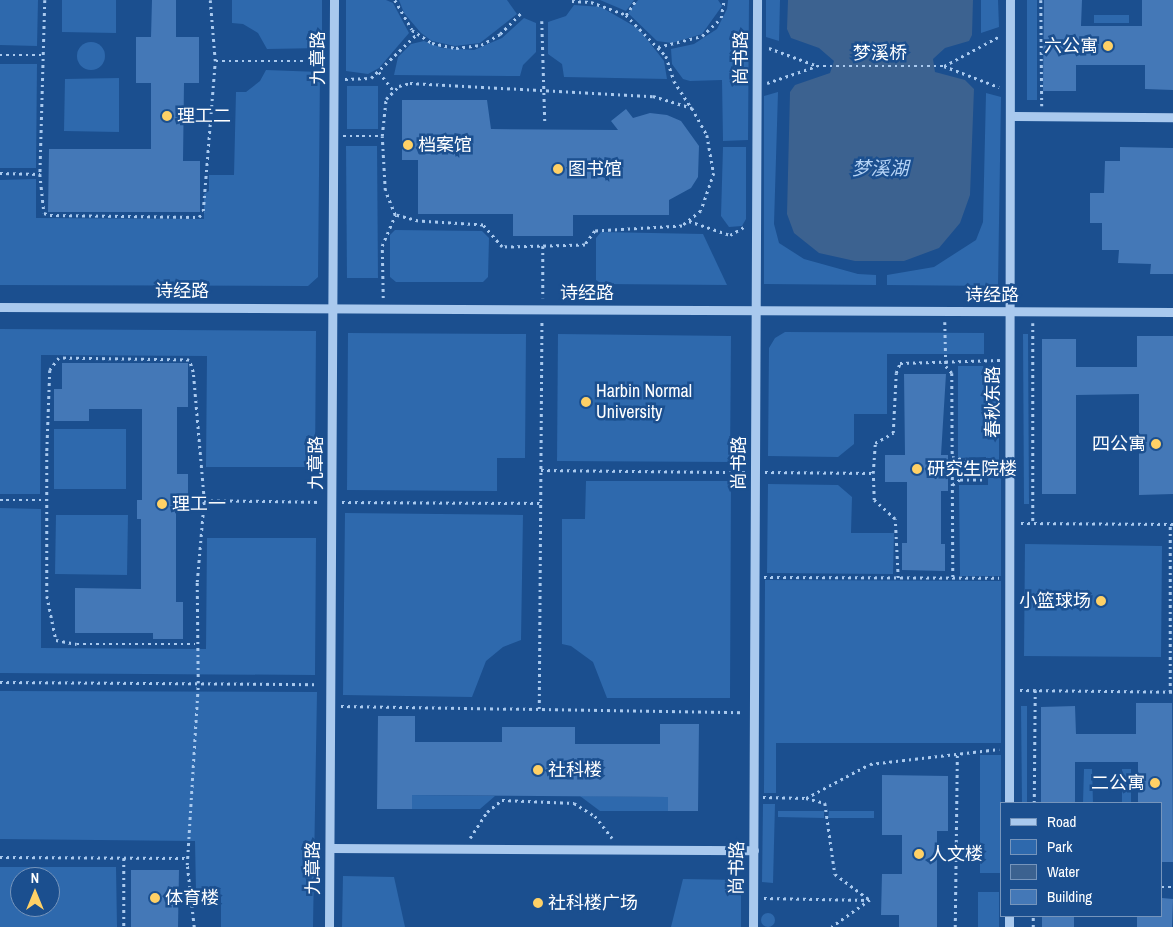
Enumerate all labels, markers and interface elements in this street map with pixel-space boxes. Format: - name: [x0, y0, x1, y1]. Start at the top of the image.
- street label: 九章路: [307, 31, 329, 85]
- street label: 尚书路: [730, 31, 752, 85]
- place label: 六公寓: [1044, 35, 1098, 57]
- marker: 六公寓: [1102, 40, 1114, 52]
- street label: 梦溪桥: [853, 42, 907, 64]
- place label: 理工二: [177, 105, 231, 127]
- marker: 理工二: [161, 110, 173, 122]
- place label: 档案馆: [418, 134, 472, 156]
- marker: 档案馆: [402, 139, 414, 151]
- place label: 图书馆: [568, 158, 622, 180]
- water label: 梦溪湖: [852, 158, 908, 180]
- marker: 图书馆: [552, 163, 564, 175]
- street label: 诗经路: [155, 280, 209, 302]
- street label: 诗经路: [560, 282, 614, 304]
- street label: 诗经路: [965, 284, 1019, 306]
- street label: 春秋东路: [982, 366, 1004, 438]
- place label: Harbin Normal University: [596, 381, 692, 424]
- marker: Harbin Normal University: [580, 396, 592, 408]
- place label: 四公寓: [1092, 433, 1146, 455]
- street label: 九章路: [305, 436, 327, 490]
- street label: 尚书路: [728, 436, 750, 490]
- marker: 四公寓: [1150, 438, 1162, 450]
- place label: 研究生院楼: [927, 458, 1017, 480]
- marker: 研究生院楼: [911, 463, 923, 475]
- place label: 理工一: [172, 493, 226, 515]
- marker: 理工一: [156, 498, 168, 510]
- place label: 小篮球场: [1019, 590, 1091, 612]
- marker: 小篮球场: [1095, 595, 1107, 607]
- place label: 社科楼: [548, 759, 602, 781]
- marker: 社科楼: [532, 764, 544, 776]
- place label: 二公寓: [1091, 772, 1145, 794]
- marker: 二公寓: [1149, 777, 1161, 789]
- legend: [1000, 802, 1163, 917]
- text: Road: [1047, 811, 1076, 832]
- text: Park: [1047, 836, 1072, 857]
- street label: 九章路: [302, 841, 324, 895]
- street label: 尚书路: [726, 841, 748, 895]
- place label: 人文楼: [929, 843, 983, 865]
- marker: 人文楼: [913, 848, 925, 860]
- text: Water: [1047, 861, 1079, 882]
- north arrow: [10, 867, 60, 917]
- text: N: [31, 869, 39, 887]
- text: Building: [1047, 886, 1092, 907]
- place label: 体育楼: [165, 887, 219, 909]
- marker: 体育楼: [149, 892, 161, 904]
- place label: 社科楼广场: [548, 892, 638, 914]
- marker: 社科楼广场: [532, 897, 544, 909]

